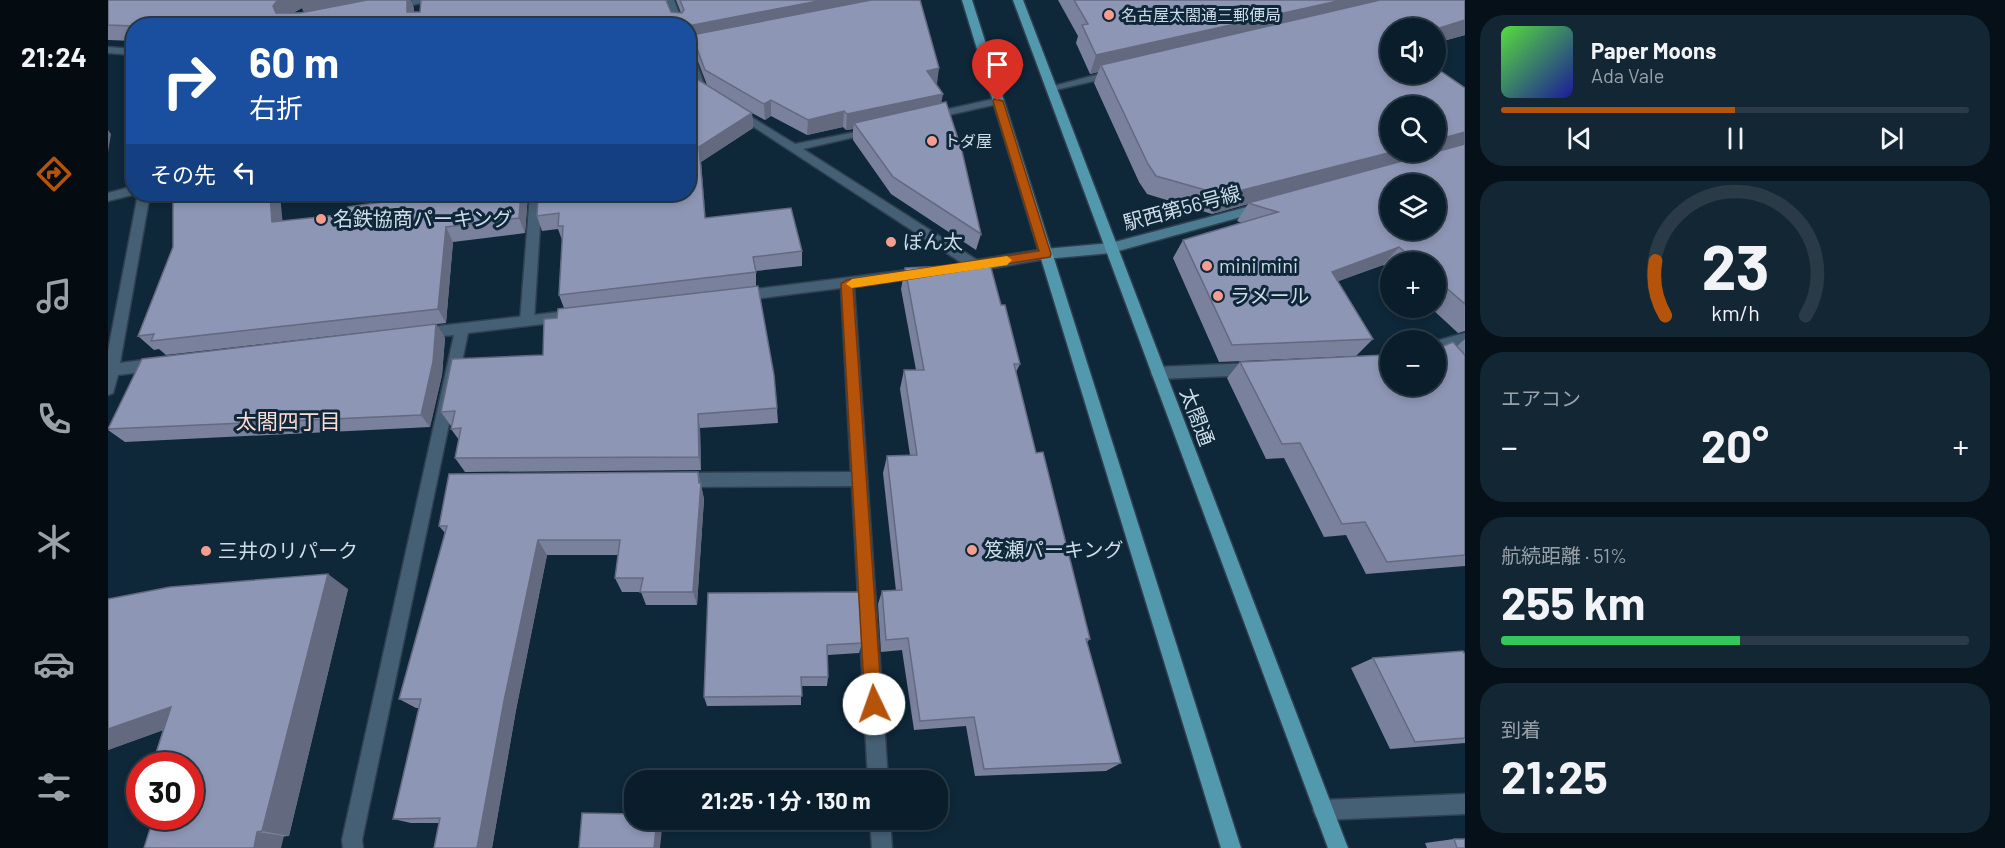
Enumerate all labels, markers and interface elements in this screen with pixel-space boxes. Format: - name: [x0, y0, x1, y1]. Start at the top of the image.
- place label: 名古屋太閤通三郵便局: [1121, 5, 1281, 24]
- marker: 名古屋太閤通三郵便局: [1102, 8, 1116, 22]
- map controls: [1380, 18, 1446, 396]
- button: sound: [1380, 18, 1446, 84]
- text: 60 m: [249, 36, 339, 86]
- text: Paper Moons: [1591, 37, 1716, 63]
- pin: [972, 39, 1023, 101]
- text: 21:24: [21, 40, 87, 72]
- icon: right: [150, 42, 228, 120]
- icon: arrive: [981, 48, 1014, 81]
- text: Ada Vale: [1591, 63, 1664, 87]
- text: 右折: [249, 91, 303, 123]
- button: search: [1380, 96, 1446, 162]
- icon: previous: [1563, 122, 1596, 155]
- icon: pause: [1719, 122, 1752, 155]
- icon: next: [1875, 122, 1908, 155]
- place label: トダ屋: [944, 131, 992, 150]
- marker: トダ屋: [925, 134, 939, 148]
- icon: directions: [33, 153, 75, 195]
- icon: left: [228, 156, 261, 189]
- text: その先: [150, 161, 216, 187]
- button: layers: [1380, 174, 1446, 240]
- street label: 駅西第56号線: [1120, 180, 1243, 234]
- place label: 名鉄協商パーキング: [333, 206, 512, 230]
- marker: 名鉄協商パーキング: [314, 212, 328, 226]
- text: 23: [1701, 228, 1769, 302]
- place label: ぽん太: [903, 229, 963, 253]
- marker: ぽん太: [884, 235, 898, 249]
- button: +: [1380, 252, 1446, 318]
- place label: mini mini: [1219, 253, 1298, 277]
- marker: mini mini: [1200, 259, 1214, 273]
- icon: music: [33, 275, 75, 317]
- place label: ラメール: [1230, 283, 1309, 307]
- marker: ラメール: [1211, 289, 1225, 303]
- text: km/h: [1711, 300, 1759, 325]
- button: −: [1380, 330, 1446, 396]
- street label: 太閤通: [1176, 384, 1220, 449]
- text: エアコン: [1501, 386, 1581, 410]
- icon: phone: [33, 398, 75, 440]
- district label: 太閤四丁目: [236, 408, 341, 433]
- text: 20°: [1701, 418, 1769, 472]
- text: −: [1501, 426, 1518, 466]
- text: +: [1953, 426, 1969, 466]
- icon: climate: [33, 521, 75, 563]
- place label: 笈瀬パーキング: [984, 537, 1123, 561]
- place label: 三井のリパーク: [218, 538, 358, 562]
- marker: 笈瀬パーキング: [965, 543, 979, 557]
- text: 航続距離 · 51%: [1501, 543, 1627, 567]
- marker: 三井のリパーク: [199, 544, 213, 558]
- text: 255 km: [1501, 575, 1645, 629]
- icon: car: [33, 643, 75, 685]
- position arrow: [842, 672, 906, 736]
- text: 到着: [1501, 717, 1541, 741]
- text: 21:25: [1501, 749, 1608, 803]
- speed limit sign: 30: [126, 752, 204, 830]
- icon: filters: [33, 766, 75, 808]
- text: 21:25 · 1 分 · 130 m: [701, 787, 871, 813]

